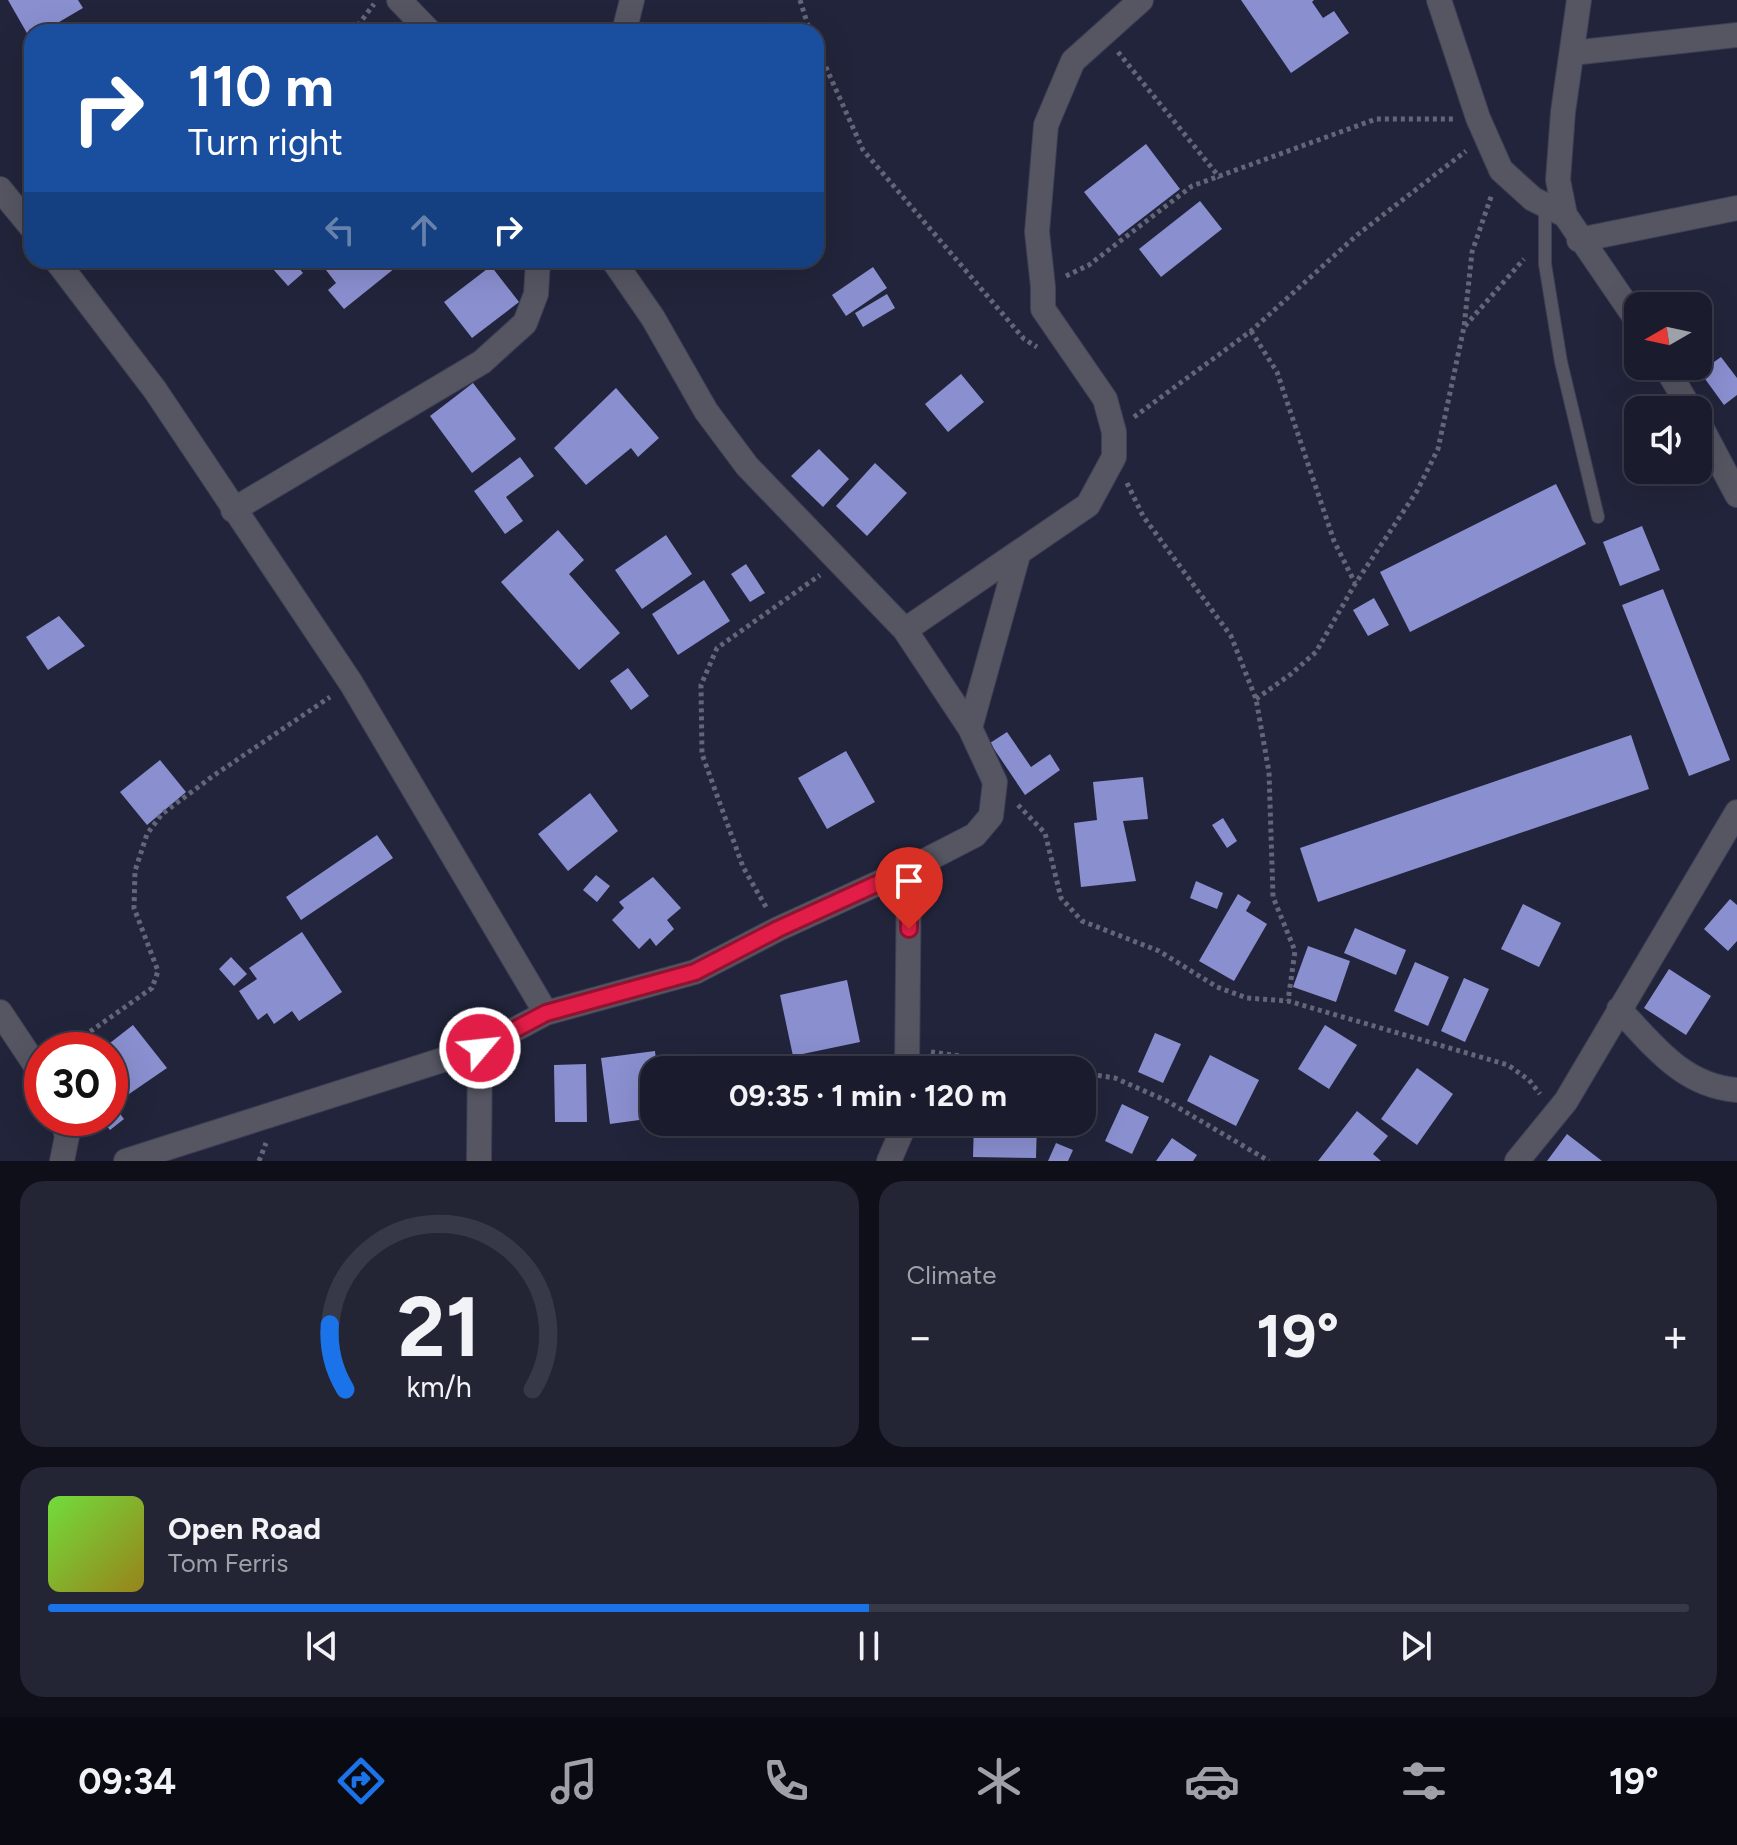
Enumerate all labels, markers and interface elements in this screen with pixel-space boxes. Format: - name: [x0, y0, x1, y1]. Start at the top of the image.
- text: 110 m: [188, 53, 334, 120]
- icon: right: [56, 56, 160, 160]
- text: Turn right: [188, 121, 343, 164]
- icon: left: [318, 208, 362, 252]
- icon: ahead: [402, 208, 446, 252]
- icon: right: [486, 208, 530, 252]
- north arrow: [1624, 292, 1712, 380]
- map controls: [1624, 292, 1712, 484]
- button: sound: [1624, 396, 1712, 484]
- pin: [875, 847, 943, 929]
- icon: arrive: [887, 859, 931, 903]
- position arrow: [438, 1006, 522, 1090]
- speed limit sign: 30: [24, 1032, 128, 1136]
- text: 09:35 · 1 min · 120 m: [729, 1077, 1007, 1114]
- text: Climate: [907, 1259, 996, 1291]
- text: 21: [398, 1277, 481, 1377]
- text: 19°: [1256, 1300, 1339, 1372]
- text: −: [907, 1310, 934, 1363]
- text: +: [1662, 1310, 1689, 1363]
- text: km/h: [407, 1370, 472, 1404]
- text: Open Road: [168, 1510, 321, 1547]
- text: Tom Ferris: [168, 1547, 288, 1579]
- icon: previous: [300, 1624, 344, 1668]
- icon: pause: [847, 1624, 891, 1668]
- icon: next: [1394, 1624, 1438, 1668]
- icon: directions: [333, 1753, 389, 1809]
- icon: music: [546, 1753, 602, 1809]
- icon: phone: [758, 1753, 814, 1809]
- icon: climate: [971, 1753, 1027, 1809]
- icon: car: [1184, 1753, 1240, 1809]
- icon: filters: [1396, 1753, 1452, 1809]
- text: 09:34: [78, 1760, 176, 1803]
- text: 19°: [1609, 1760, 1659, 1803]

